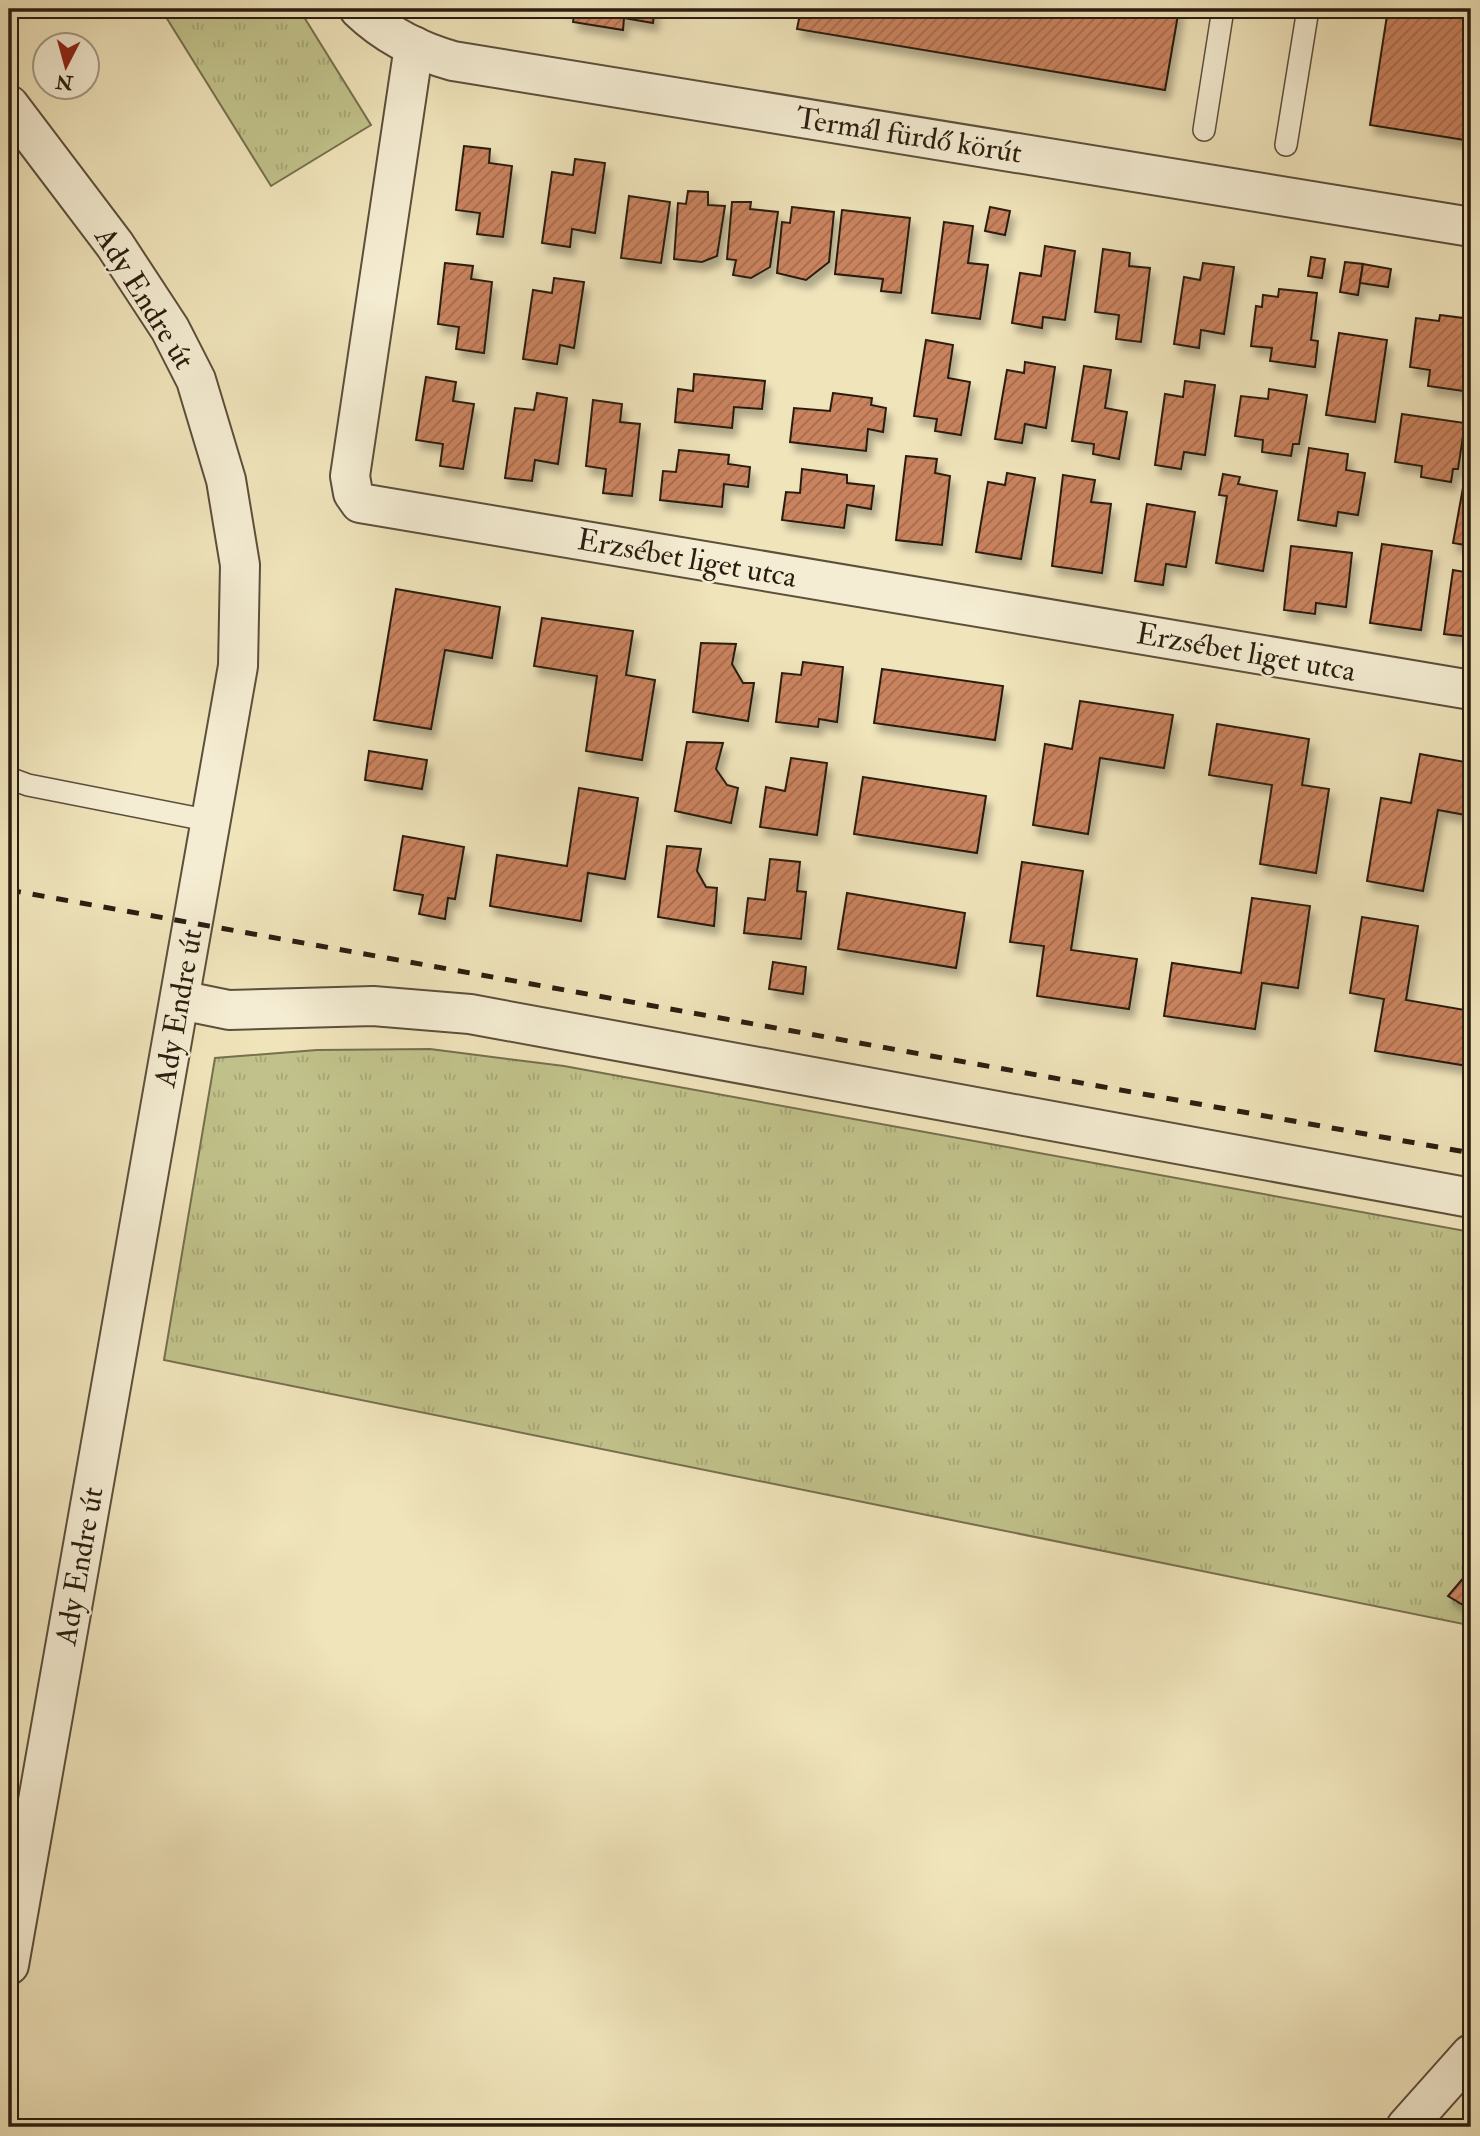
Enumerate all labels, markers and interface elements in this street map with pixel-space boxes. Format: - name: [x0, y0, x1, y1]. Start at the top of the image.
- north arrow: [32, 32, 102, 102]
- text: N: [54, 69, 75, 95]
- street label: Termál fürdő körút: [793, 99, 1025, 172]
- street label: Ady Endre út: [86, 220, 203, 376]
- street label: Erzsébet liget utca: [574, 521, 800, 596]
- street label: Erzsébet liget utca: [1133, 615, 1359, 690]
- street label: Ady Endre út: [146, 926, 211, 1091]
- street label: Ady Endre út: [47, 1484, 112, 1649]

